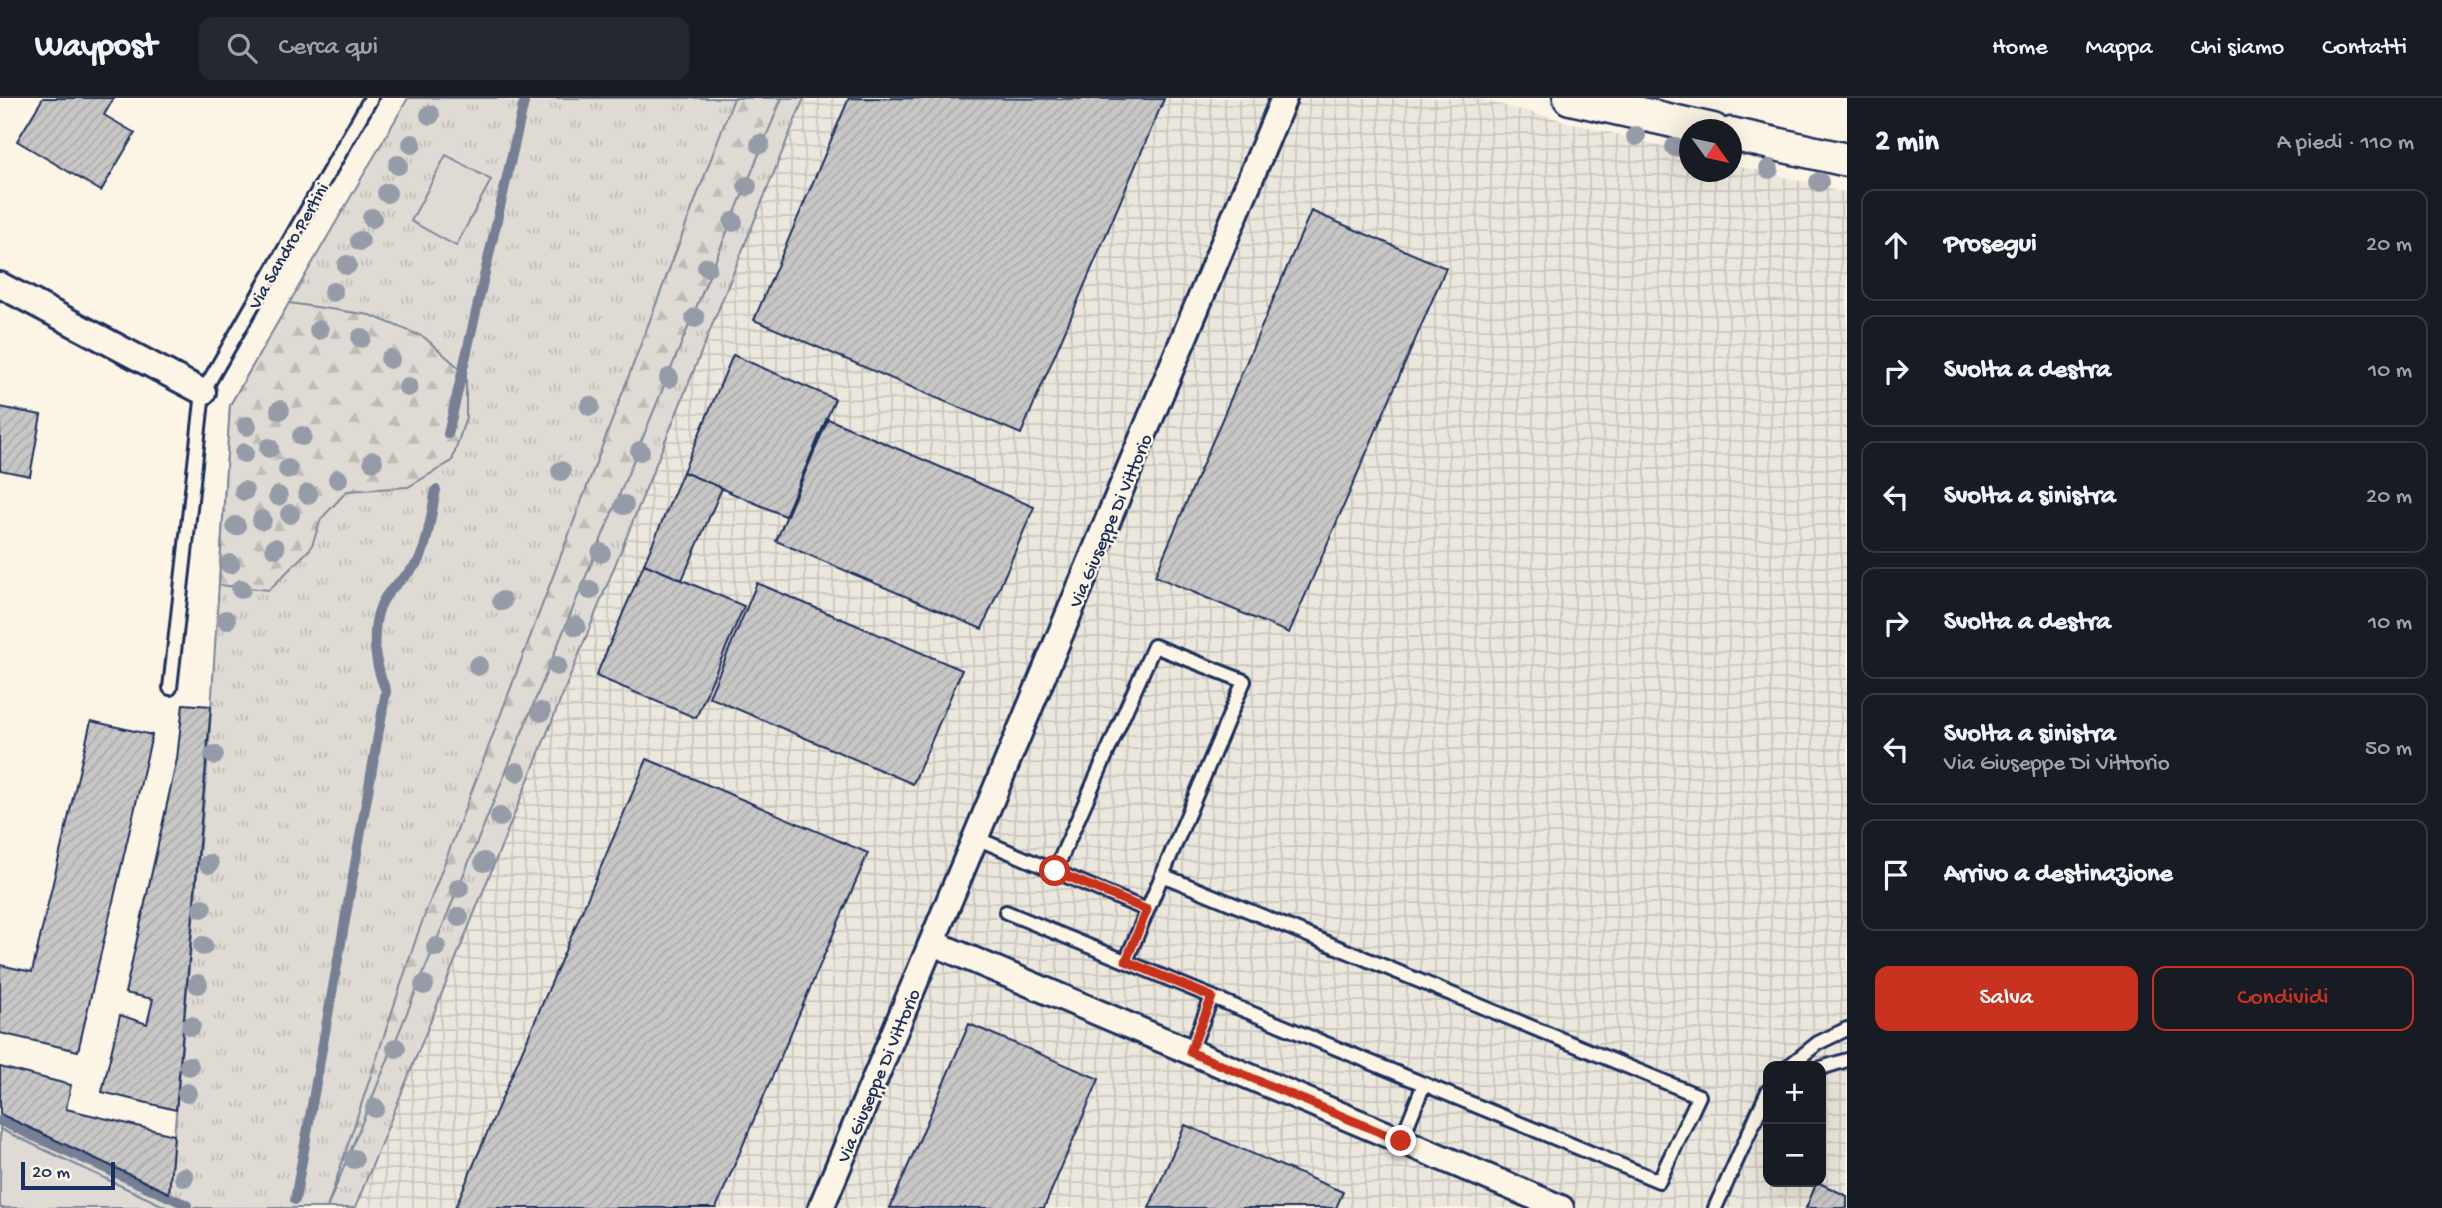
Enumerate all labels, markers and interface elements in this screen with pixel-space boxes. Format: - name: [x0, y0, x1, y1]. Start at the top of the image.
- search box: [199, 17, 689, 80]
- text: Waypost: [35, 29, 157, 67]
- icon: search: [223, 29, 261, 67]
- text: Cerca qui: [279, 33, 378, 64]
- text: Home: [1992, 34, 2048, 63]
- text: Mappa: [2086, 34, 2153, 63]
- text: Chi siamo: [2191, 34, 2284, 63]
- text: Contatti: [2322, 34, 2407, 63]
- north arrow: [1679, 119, 1742, 182]
- text: 2 min: [1875, 126, 1939, 161]
- text: A piedi · 110 m: [2277, 130, 2414, 157]
- street label: Via Sandro Pertini: [244, 179, 336, 315]
- icon: ahead: [1877, 226, 1915, 264]
- text: Prosegui: [1944, 230, 2037, 261]
- text: 20 m: [2366, 232, 2412, 259]
- icon: right: [1877, 352, 1915, 390]
- text: Svolta a destra: [1944, 356, 2111, 387]
- text: 10 m: [2368, 358, 2412, 385]
- street label: Via Giuseppe Di Vittorio: [1065, 431, 1159, 613]
- icon: left: [1877, 478, 1915, 516]
- text: Svolta a sinistra: [1944, 482, 2116, 513]
- text: 20 m: [2366, 484, 2412, 511]
- icon: right: [1877, 604, 1915, 642]
- text: Svolta a destra: [1944, 608, 2111, 639]
- text: 10 m: [2368, 610, 2412, 637]
- text: Svolta a sinistra: [1944, 720, 2116, 751]
- icon: left: [1877, 730, 1915, 768]
- text: 50 m: [2365, 736, 2412, 763]
- text: Via Giuseppe Di Vittorio: [1944, 751, 2170, 778]
- route start: [1039, 855, 1070, 886]
- icon: arrive: [1877, 856, 1915, 894]
- text: Arrivo a destinazione: [1944, 860, 2173, 891]
- button: Salva: [1875, 966, 2138, 1031]
- button: Condividi: [2152, 966, 2414, 1031]
- street label: Via Giuseppe Di Vittorio: [833, 986, 927, 1168]
- map controls: [1763, 1061, 1826, 1187]
- button: +: [1763, 1061, 1826, 1124]
- button: −: [1763, 1124, 1826, 1187]
- route end: [1385, 1125, 1416, 1156]
- scale bar: [21, 1159, 116, 1191]
- text: 20 m: [32, 1162, 70, 1185]

